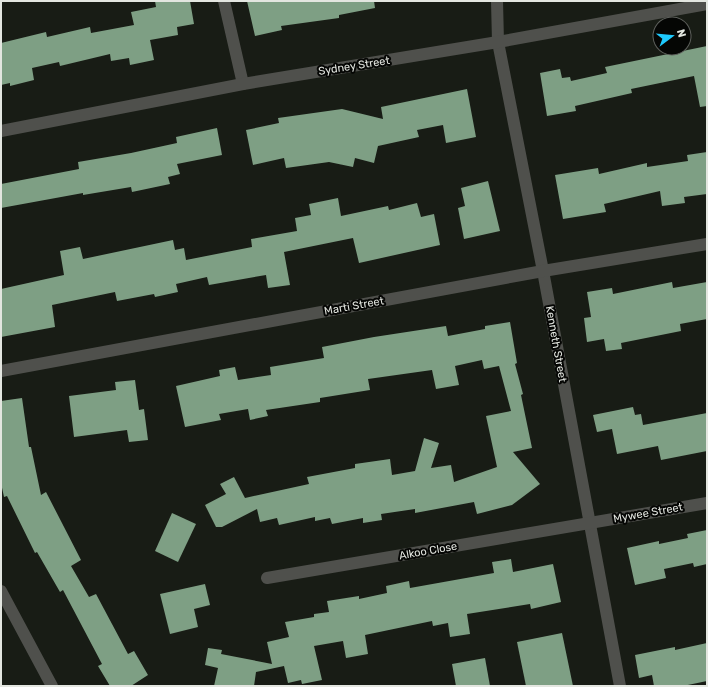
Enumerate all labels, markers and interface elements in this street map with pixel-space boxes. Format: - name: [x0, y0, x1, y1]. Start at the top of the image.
- north arrow: [652, 16, 692, 56]
- text: N: [674, 28, 688, 39]
- street label: Sydney Street: [317, 54, 391, 78]
- street label: Marti Street: [323, 294, 386, 318]
- street label: Kenneth Street: [543, 305, 569, 384]
- street label: Mywee Street: [612, 500, 684, 526]
- street label: Alkoo Close: [398, 539, 458, 563]

